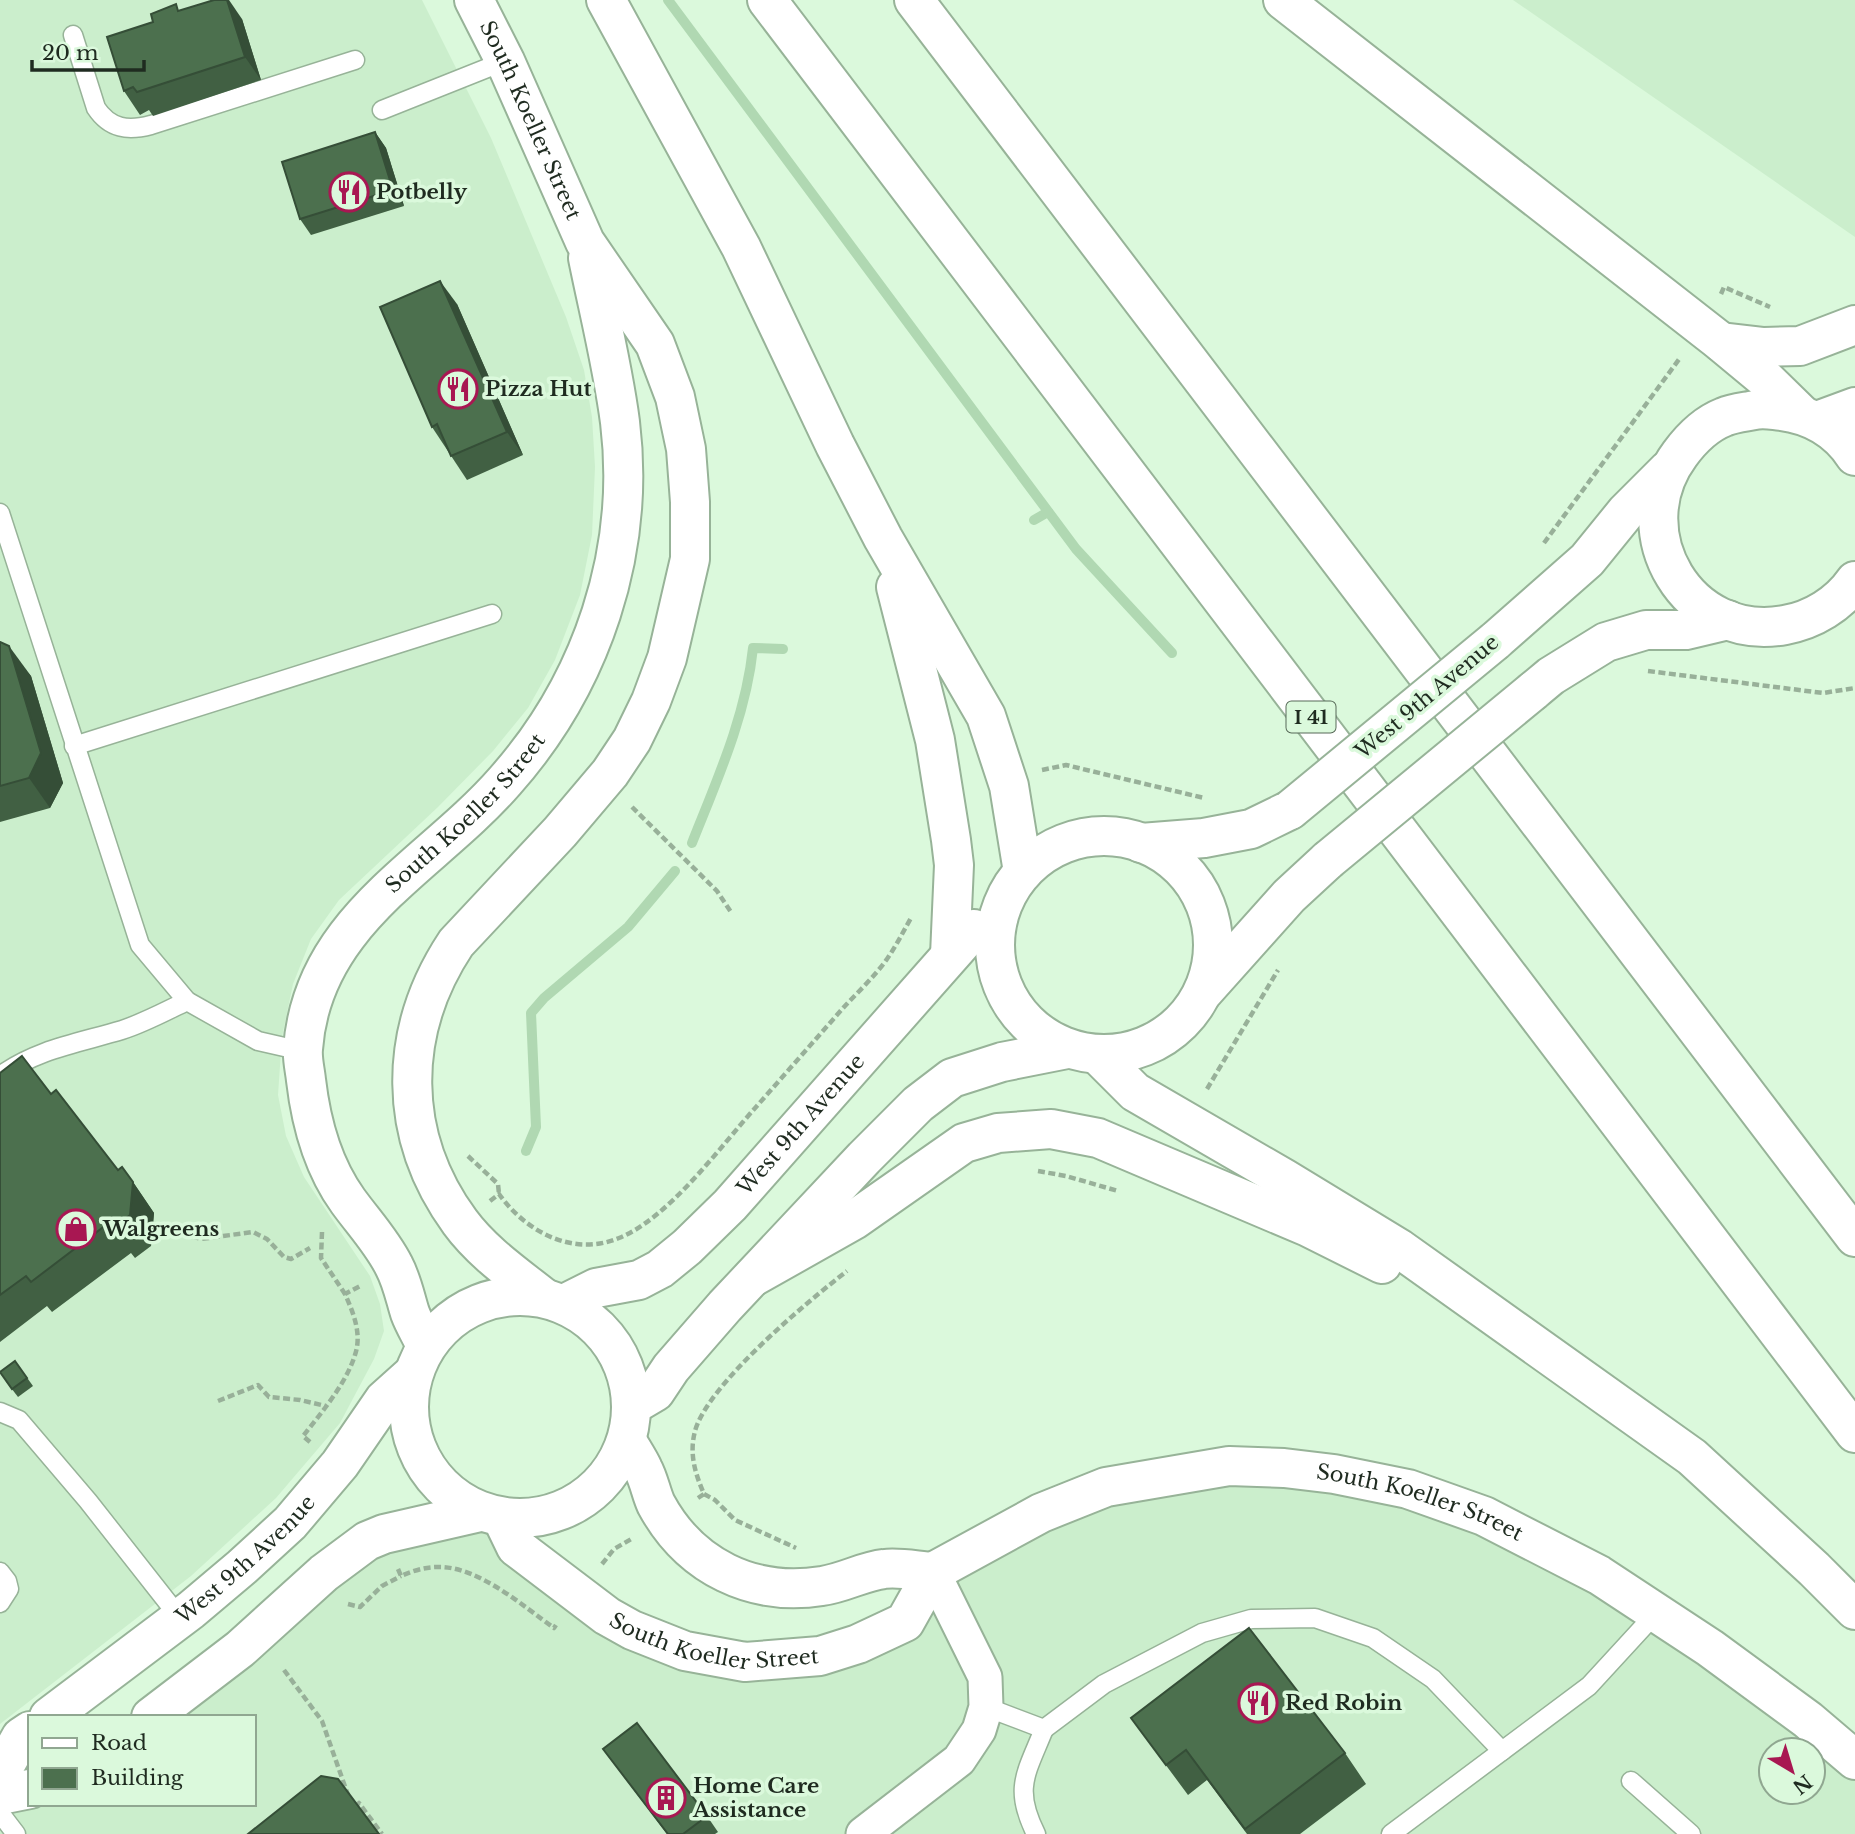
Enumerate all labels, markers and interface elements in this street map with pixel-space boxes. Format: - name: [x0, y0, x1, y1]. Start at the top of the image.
- street label: South Koeller Street: [474, 16, 587, 224]
- scale bar: [32, 28, 144, 72]
- text: 20 m: [42, 40, 99, 66]
- restaurant icon: Potbelly: [328, 171, 370, 213]
- place label: Potbelly: [376, 179, 467, 205]
- restaurant icon: Pizza Hut: [437, 368, 479, 410]
- place label: Pizza Hut: [485, 376, 591, 402]
- street label: West 9th Avenue: [1349, 629, 1504, 765]
- road number: I 41: [1286, 702, 1336, 732]
- street label: South Koeller Street: [380, 728, 551, 899]
- street label: West 9th Avenue: [731, 1049, 870, 1201]
- shop icon: Walgreens: [55, 1208, 97, 1250]
- place label: Walgreens: [102, 1216, 219, 1242]
- street label: South Koeller Street: [1315, 1459, 1527, 1547]
- street label: West 9th Avenue: [170, 1490, 321, 1630]
- street label: South Koeller Street: [605, 1607, 820, 1676]
- restaurant icon: Red Robin: [1237, 1682, 1279, 1724]
- place label: Red Robin: [1285, 1690, 1402, 1716]
- legend: [28, 1715, 256, 1806]
- text: Road: [91, 1730, 147, 1756]
- north arrow: [1757, 1736, 1827, 1806]
- text: Building: [91, 1765, 184, 1791]
- text: N: [1788, 1769, 1816, 1799]
- place label: Home Care Assistance: [692, 1773, 819, 1823]
- building icon: Home Care Assistance: [645, 1777, 687, 1819]

